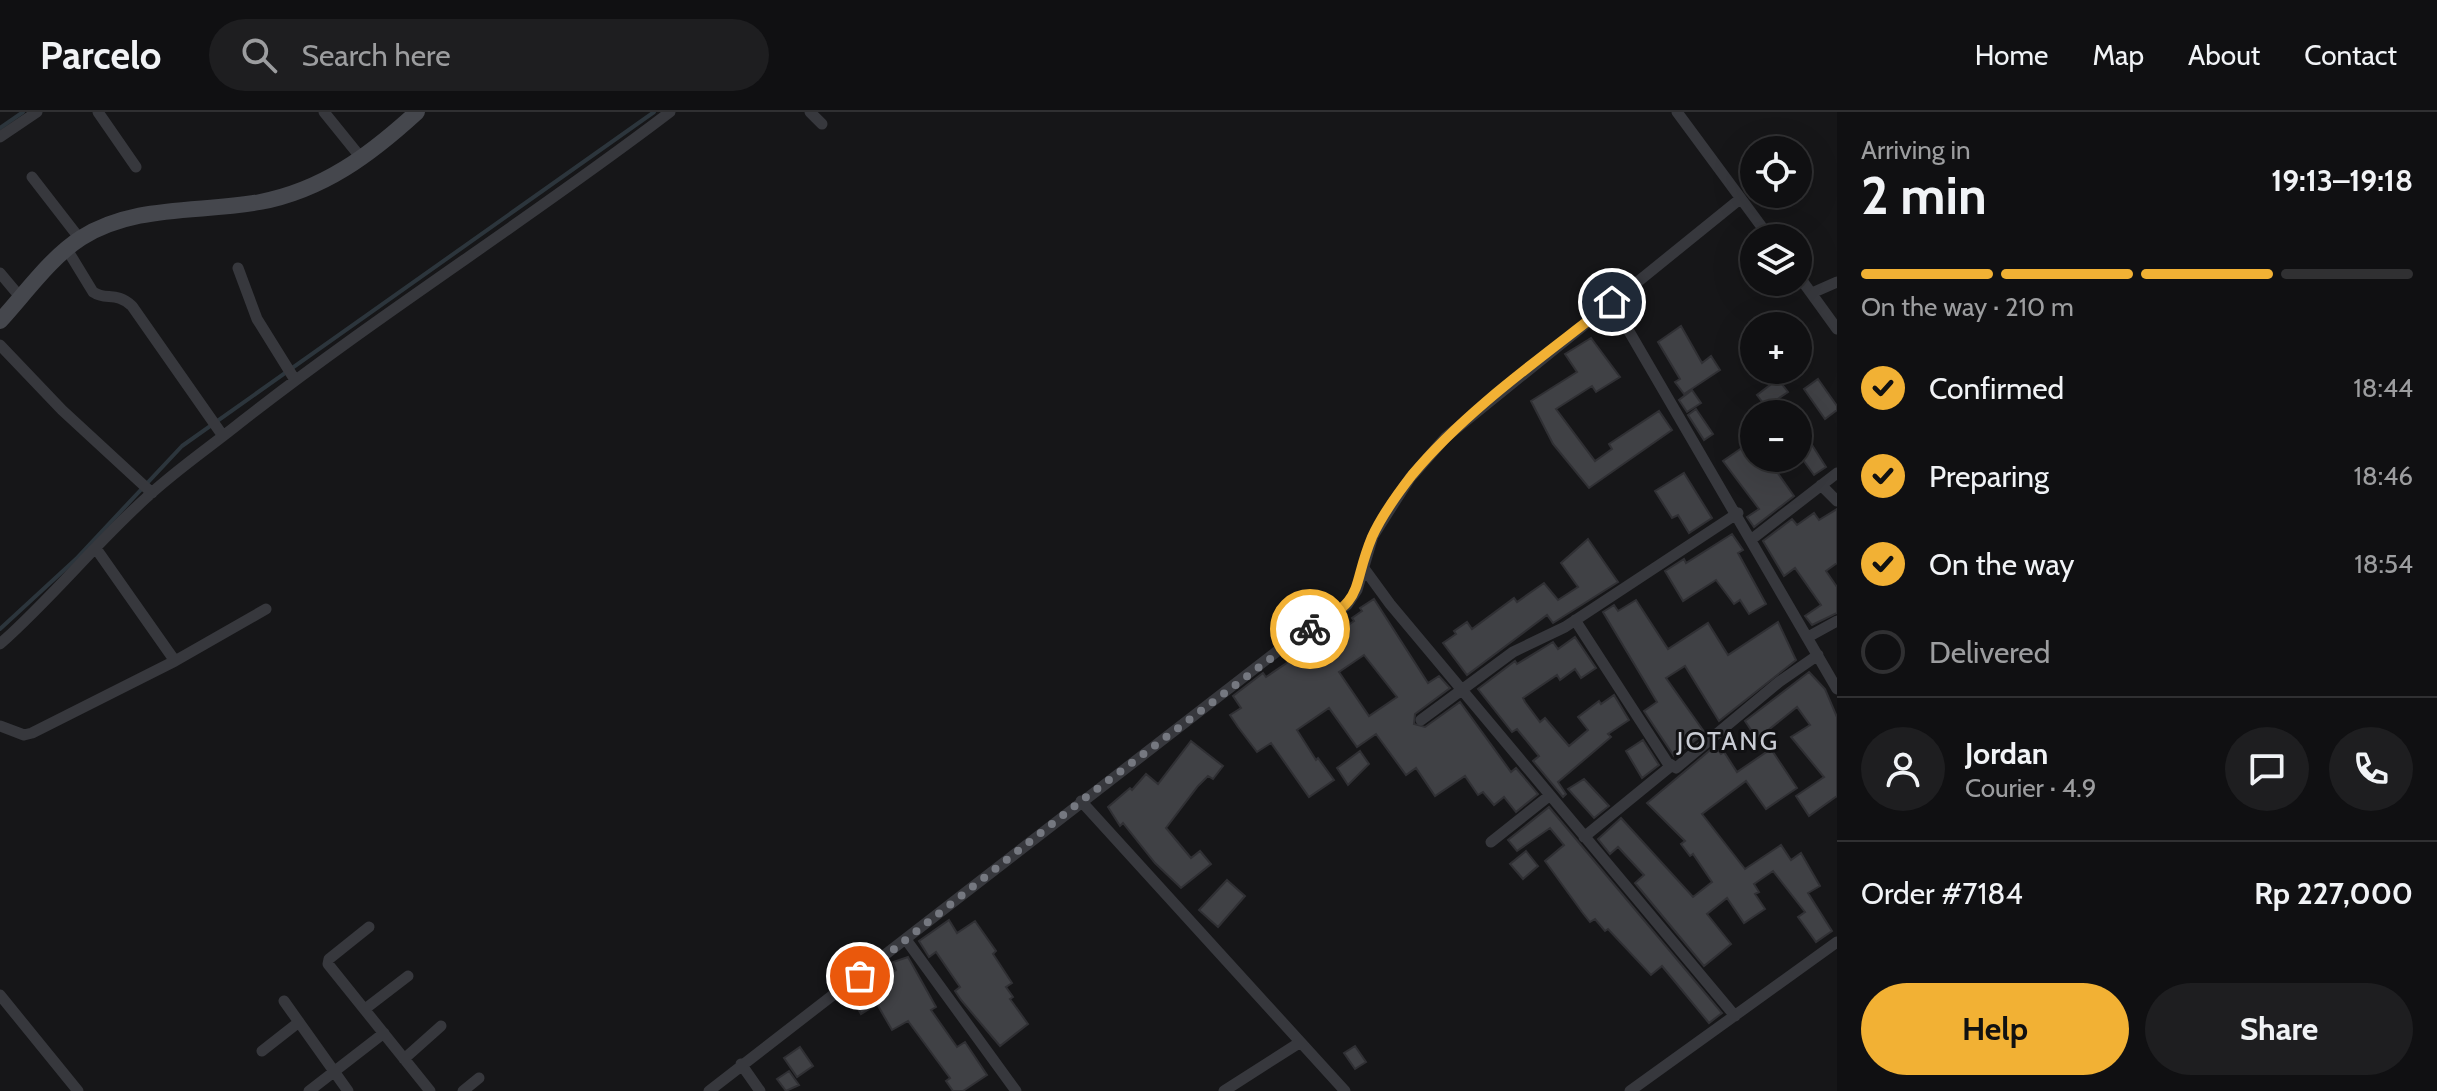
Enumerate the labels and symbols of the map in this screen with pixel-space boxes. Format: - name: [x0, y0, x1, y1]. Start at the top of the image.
- pin: [1578, 268, 1646, 336]
- courier: [1270, 589, 1350, 669]
- district label: JOTANG: [1676, 725, 1779, 757]
- pin: [826, 942, 894, 1010]

